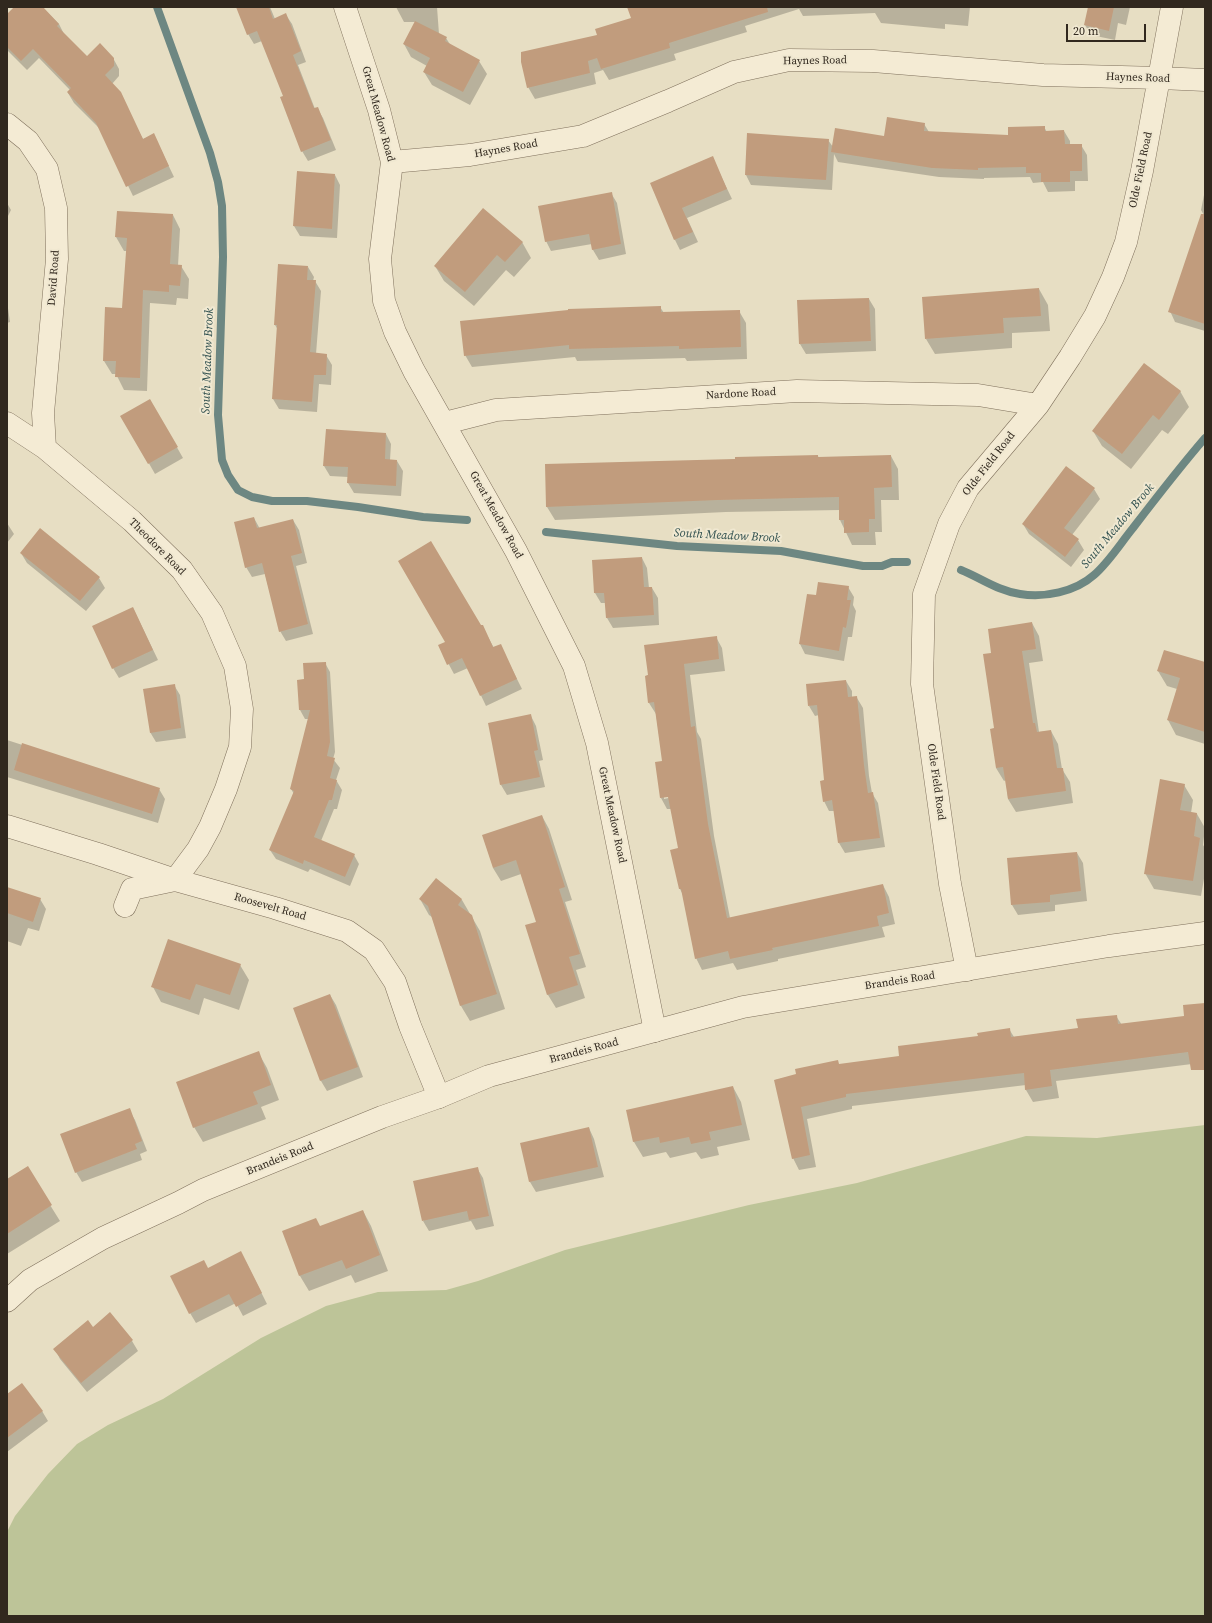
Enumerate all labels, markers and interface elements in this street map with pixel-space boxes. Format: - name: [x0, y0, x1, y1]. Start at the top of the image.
- scale bar: [1068, 16, 1148, 42]
- text: 20 m: [1073, 23, 1099, 39]
- street label: Haynes Road: [783, 54, 847, 68]
- street label: Great Meadow Road: [359, 65, 397, 163]
- street label: Haynes Road: [1106, 70, 1170, 86]
- street label: Olde Field Road: [1126, 131, 1156, 209]
- street label: Haynes Road: [473, 137, 539, 161]
- street label: David Road: [45, 250, 63, 306]
- water label: South Meadow Brook: [199, 308, 217, 414]
- street label: Nardone Road: [706, 386, 776, 402]
- street label: Olde Field Road: [960, 429, 1018, 499]
- street label: Great Meadow Road: [466, 469, 526, 561]
- water label: South Meadow Brook: [1078, 481, 1158, 571]
- street label: Theodore Road: [126, 516, 188, 578]
- water label: South Meadow Brook: [674, 526, 780, 546]
- street label: Olde Field Road: [924, 743, 948, 821]
- street label: Great Meadow Road: [595, 766, 629, 864]
- street label: Roosevelt Road: [232, 890, 308, 924]
- street label: Brandeis Road: [864, 969, 936, 993]
- street label: Brandeis Road: [548, 1035, 620, 1067]
- street label: Brandeis Road: [245, 1140, 315, 1178]

